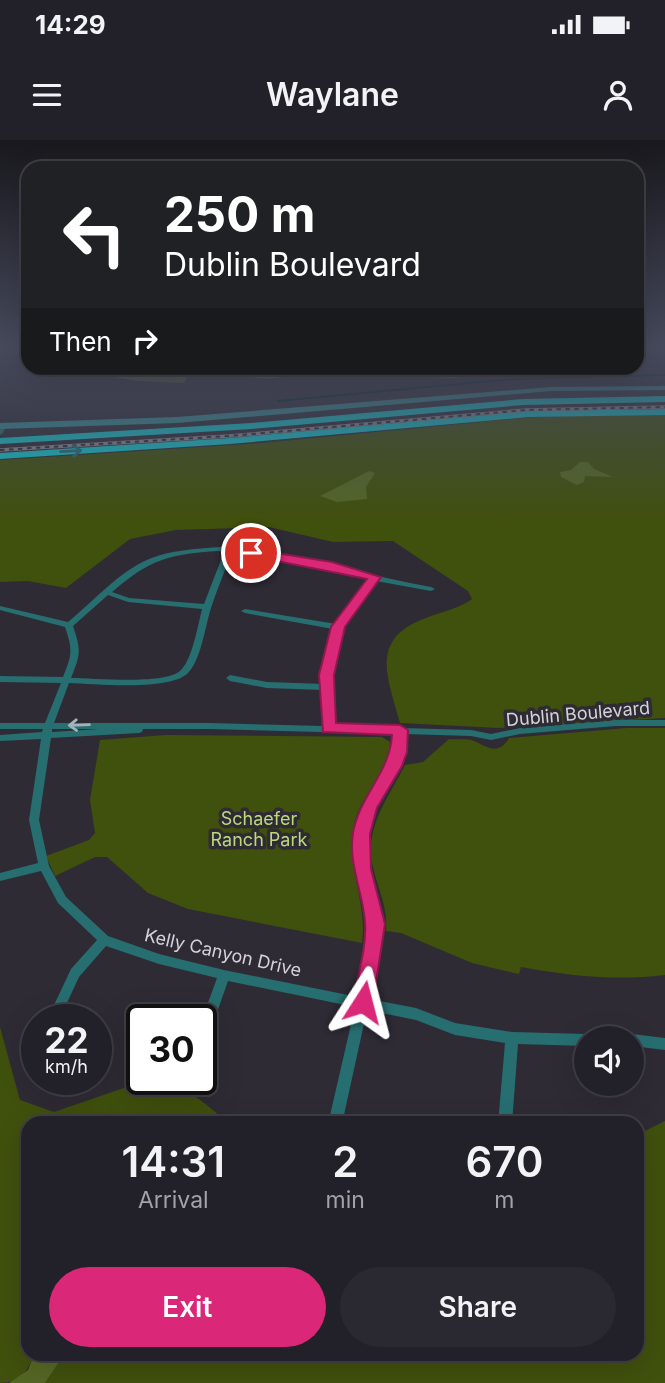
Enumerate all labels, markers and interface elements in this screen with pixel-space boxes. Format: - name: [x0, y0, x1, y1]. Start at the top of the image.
- text: 14:29: [35, 9, 106, 40]
- text: Waylane: [266, 75, 399, 114]
- icon: menu: [28, 76, 66, 114]
- icon: person: [599, 76, 637, 114]
- text: 250 m: [164, 185, 316, 244]
- icon: left: [49, 189, 140, 280]
- text: Dublin Boulevard: [164, 245, 421, 284]
- icon: right: [126, 322, 164, 360]
- text: Then: [49, 326, 112, 357]
- one-way arrow: [59, 445, 82, 458]
- pin: [221, 523, 281, 583]
- icon: arrive: [232, 534, 270, 572]
- street label: Dublin Boulevard: [505, 697, 651, 730]
- one-way arrow: [67, 719, 90, 732]
- park label: Schaefer Ranch Park: [211, 808, 307, 850]
- street label: Kelly Canyon Drive: [143, 924, 304, 981]
- position arrow: [326, 965, 400, 1039]
- speed limit sign: 30: [126, 1004, 217, 1095]
- text: 22: [44, 1019, 89, 1061]
- map controls: [574, 1026, 644, 1096]
- button: sound: [574, 1026, 644, 1096]
- text: km/h: [45, 1056, 88, 1077]
- text: 14:31: [121, 1136, 225, 1187]
- text: 2: [332, 1136, 358, 1187]
- text: 670: [465, 1136, 544, 1187]
- text: Arrival: [138, 1186, 209, 1214]
- text: min: [326, 1186, 365, 1214]
- text: m: [494, 1186, 515, 1214]
- button: Exit: [49, 1267, 326, 1347]
- button: Share: [340, 1267, 616, 1347]

